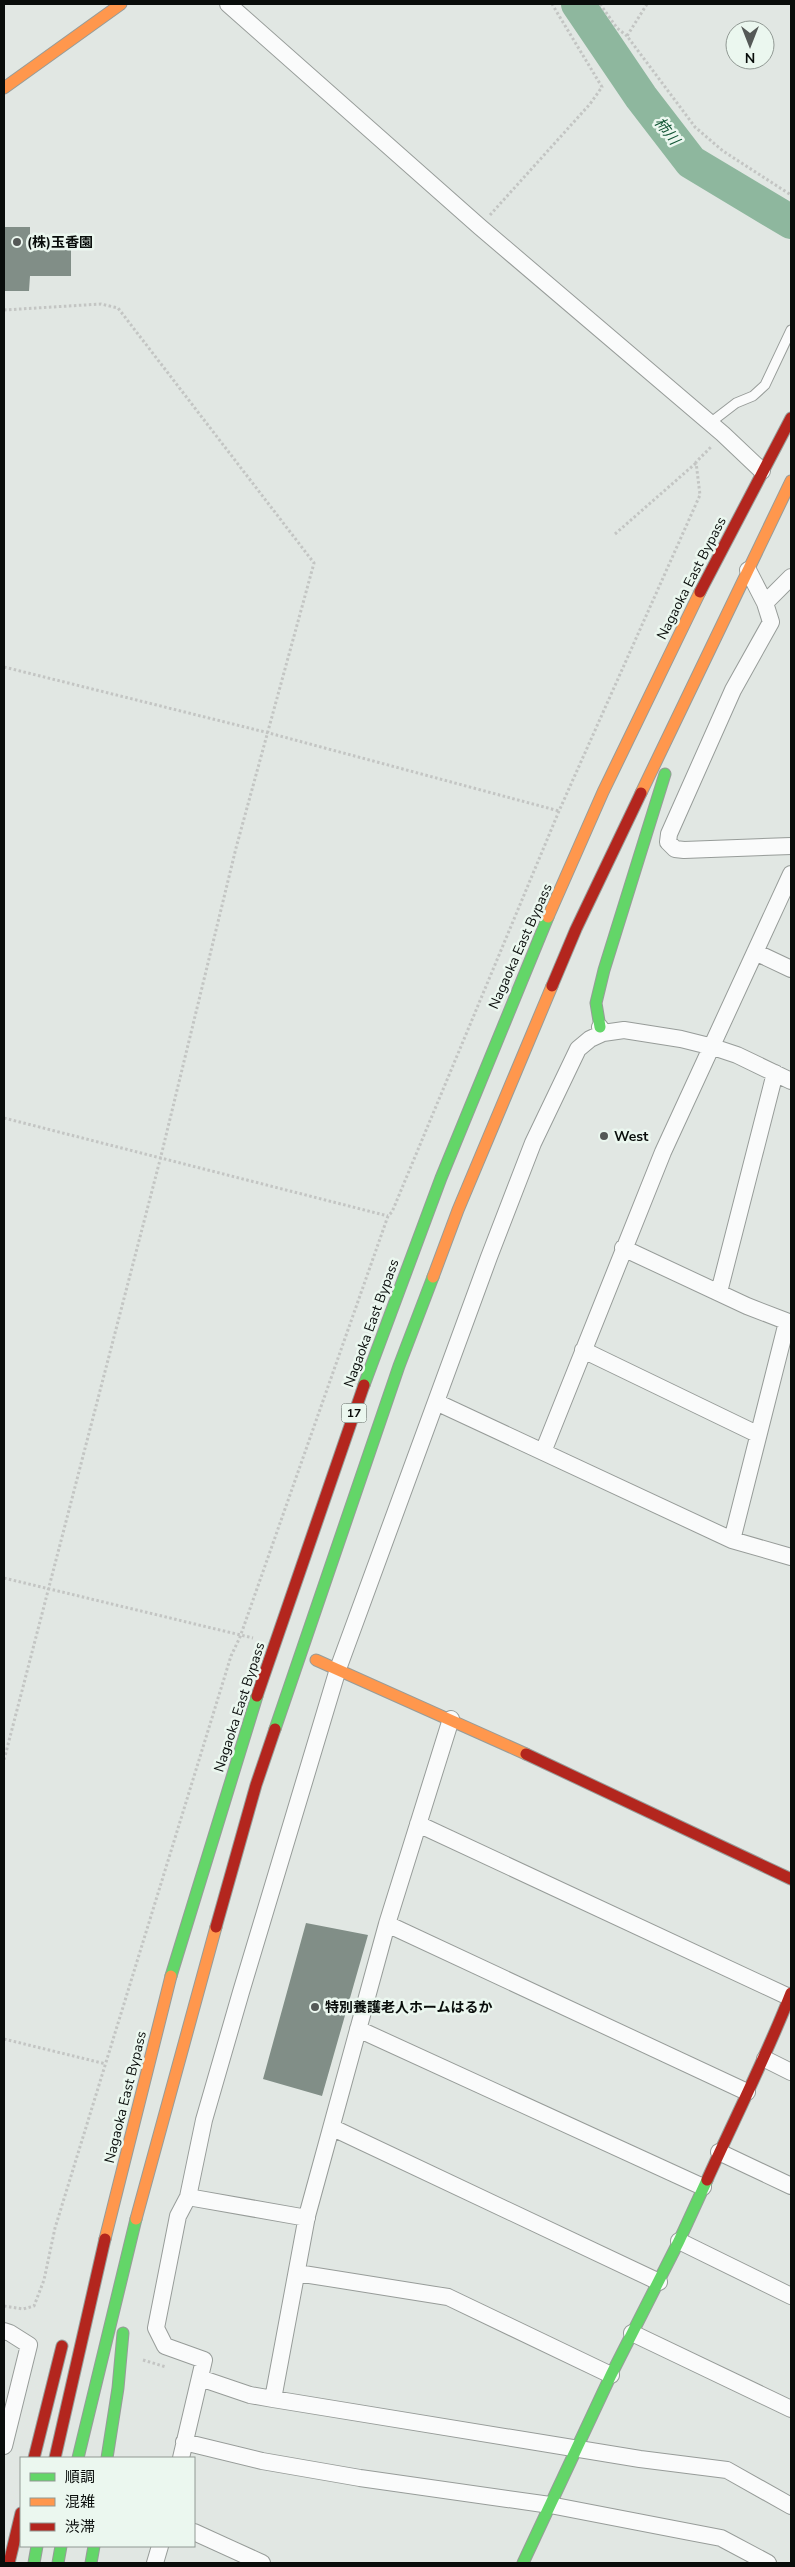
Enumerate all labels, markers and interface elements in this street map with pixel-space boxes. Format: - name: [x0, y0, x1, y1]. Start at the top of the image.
- north arrow: [725, 20, 775, 70]
- text: N: [745, 48, 755, 67]
- water label: 柿川: [650, 113, 685, 151]
- place label: (株)玉香園: [27, 233, 93, 252]
- marker: (株)玉香園: [11, 236, 23, 248]
- street label: Nagaoka East Bypass: [652, 513, 731, 643]
- street label: Nagaoka East Bypass: [484, 880, 557, 1012]
- place label: West: [614, 1127, 649, 1146]
- marker: West: [598, 1130, 610, 1142]
- street label: Nagaoka East Bypass: [339, 1256, 404, 1390]
- road number: 17: [342, 1404, 366, 1422]
- street label: Nagaoka East Bypass: [210, 1640, 270, 1775]
- place label: 特別養護老人ホームはるか: [325, 1998, 493, 2017]
- marker: 特別養護老人ホームはるか: [309, 2001, 321, 2013]
- street label: Nagaoka East Bypass: [100, 2029, 151, 2165]
- legend: [20, 2457, 195, 2547]
- text: 順調: [65, 2467, 95, 2487]
- text: 混雑: [65, 2492, 95, 2512]
- text: 渋滞: [65, 2517, 95, 2537]

